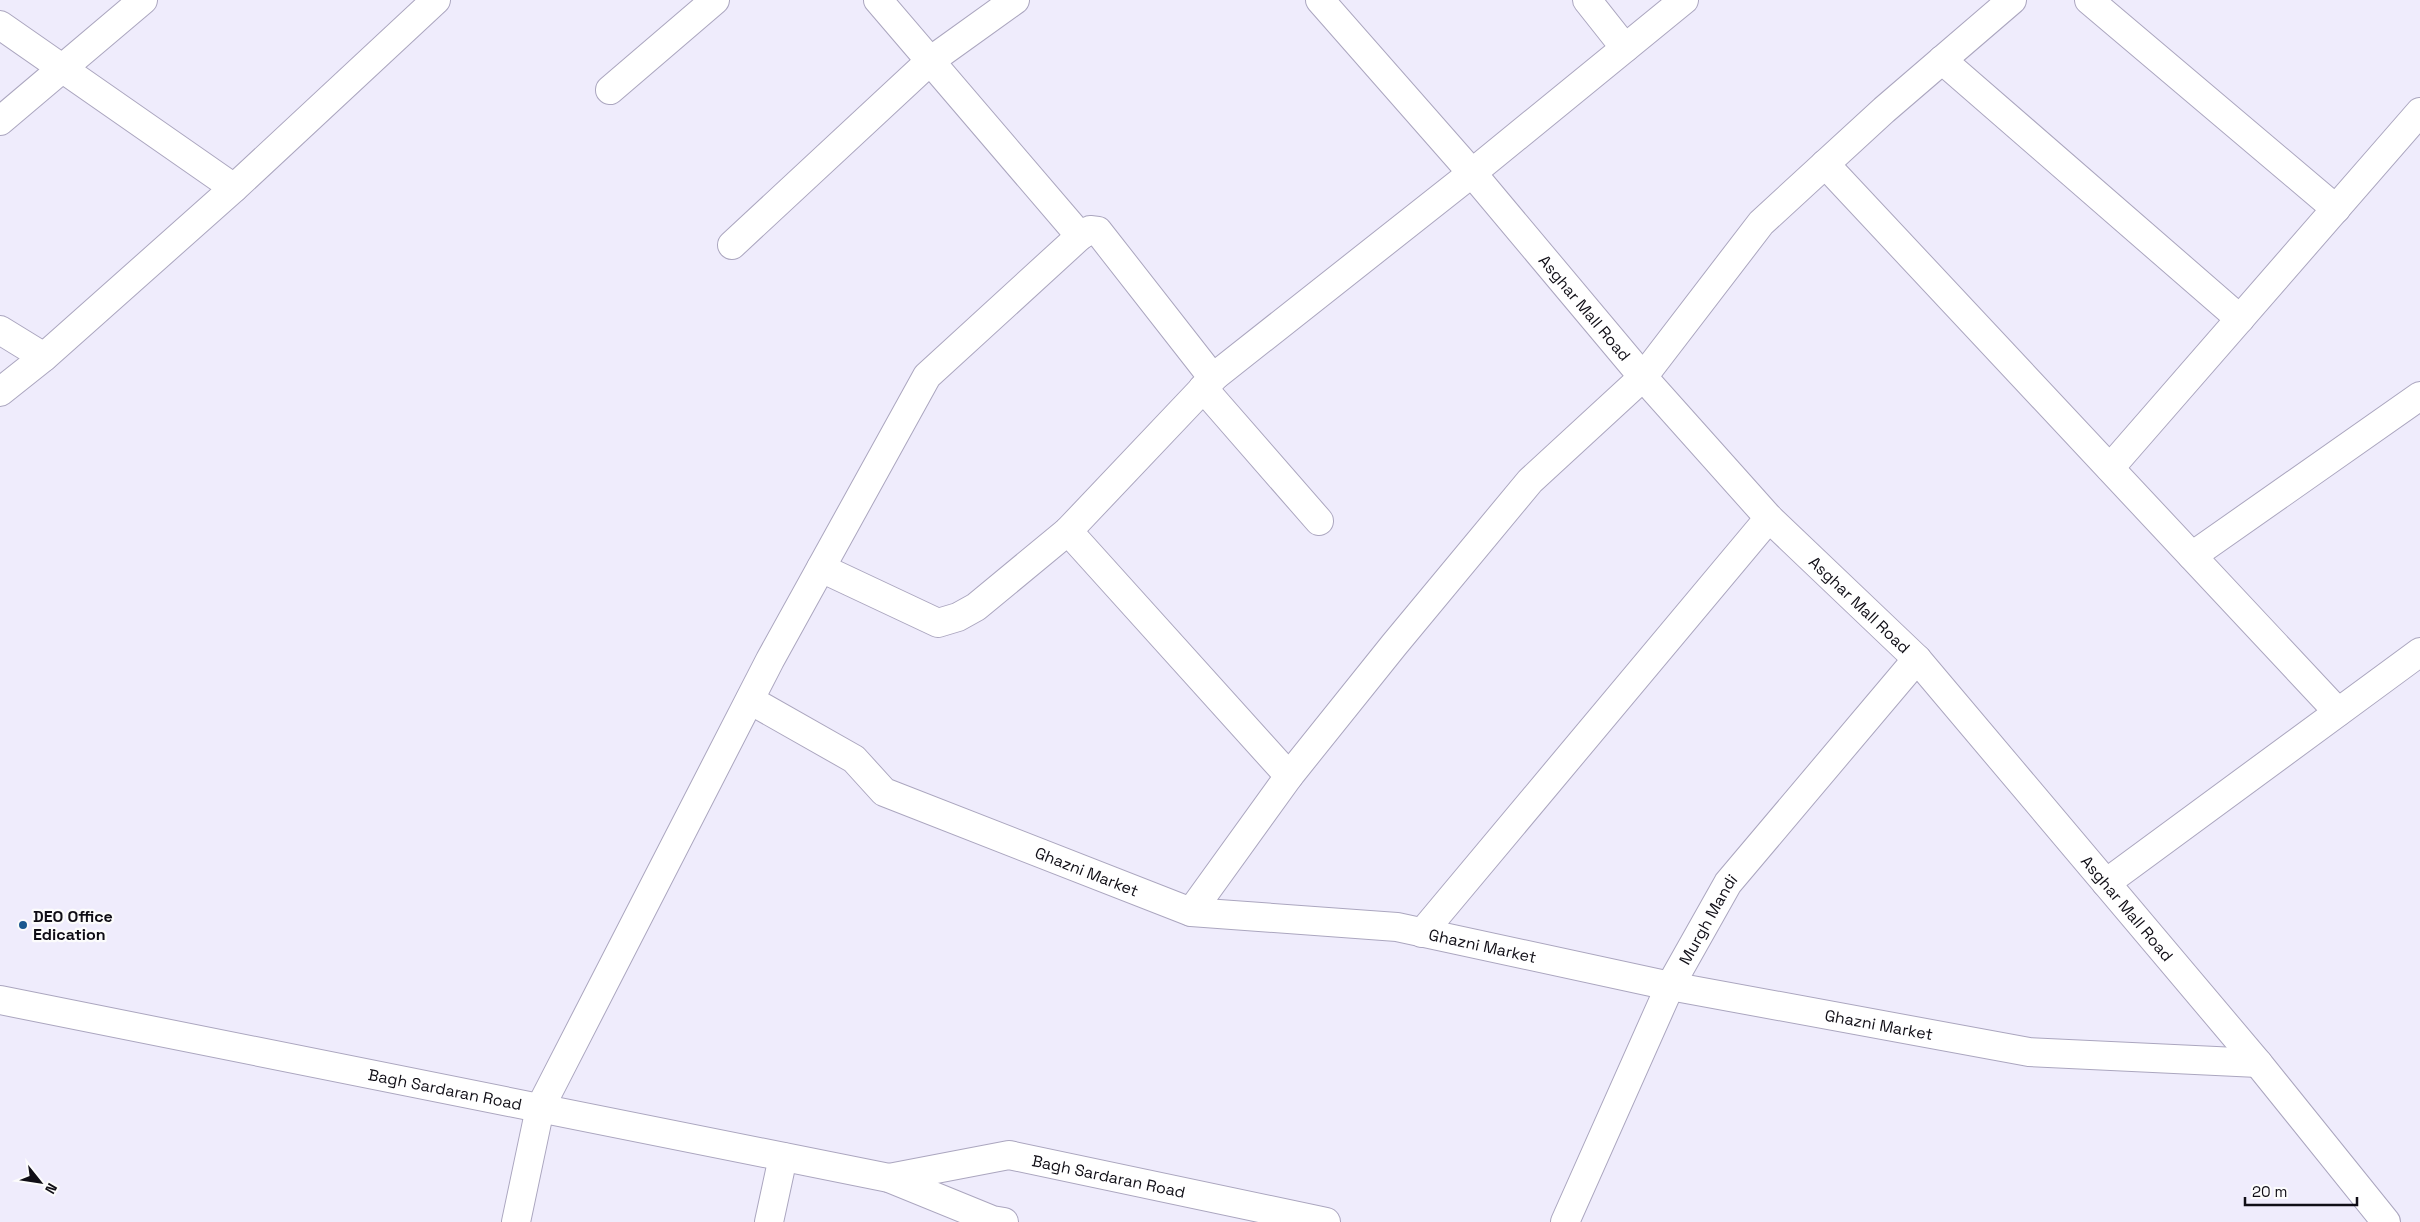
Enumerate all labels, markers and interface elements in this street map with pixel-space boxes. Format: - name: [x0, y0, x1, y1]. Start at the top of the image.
- street label: Asghar Mall Road: [1534, 250, 1635, 365]
- street label: Asghar Mall Road: [1805, 551, 1915, 658]
- street label: Ghazni Market: [1032, 842, 1142, 901]
- street label: Asghar Mall Road: [2077, 851, 2178, 965]
- street label: Murgh Mandi: [1674, 869, 1742, 968]
- place label: DEO Office Edication: [33, 906, 113, 945]
- marker: DEO Office Edication: [17, 919, 29, 931]
- street label: Ghazni Market: [1427, 924, 1538, 967]
- street label: Ghazni Market: [1823, 1004, 1935, 1045]
- street label: Bagh Sardaran Road: [366, 1063, 524, 1115]
- street label: Bagh Sardaran Road: [1030, 1150, 1187, 1202]
- north arrow: [15, 1157, 65, 1207]
- scale bar: [2245, 1174, 2358, 1206]
- text: N: [41, 1180, 61, 1197]
- text: 20 m: [2252, 1182, 2287, 1201]

